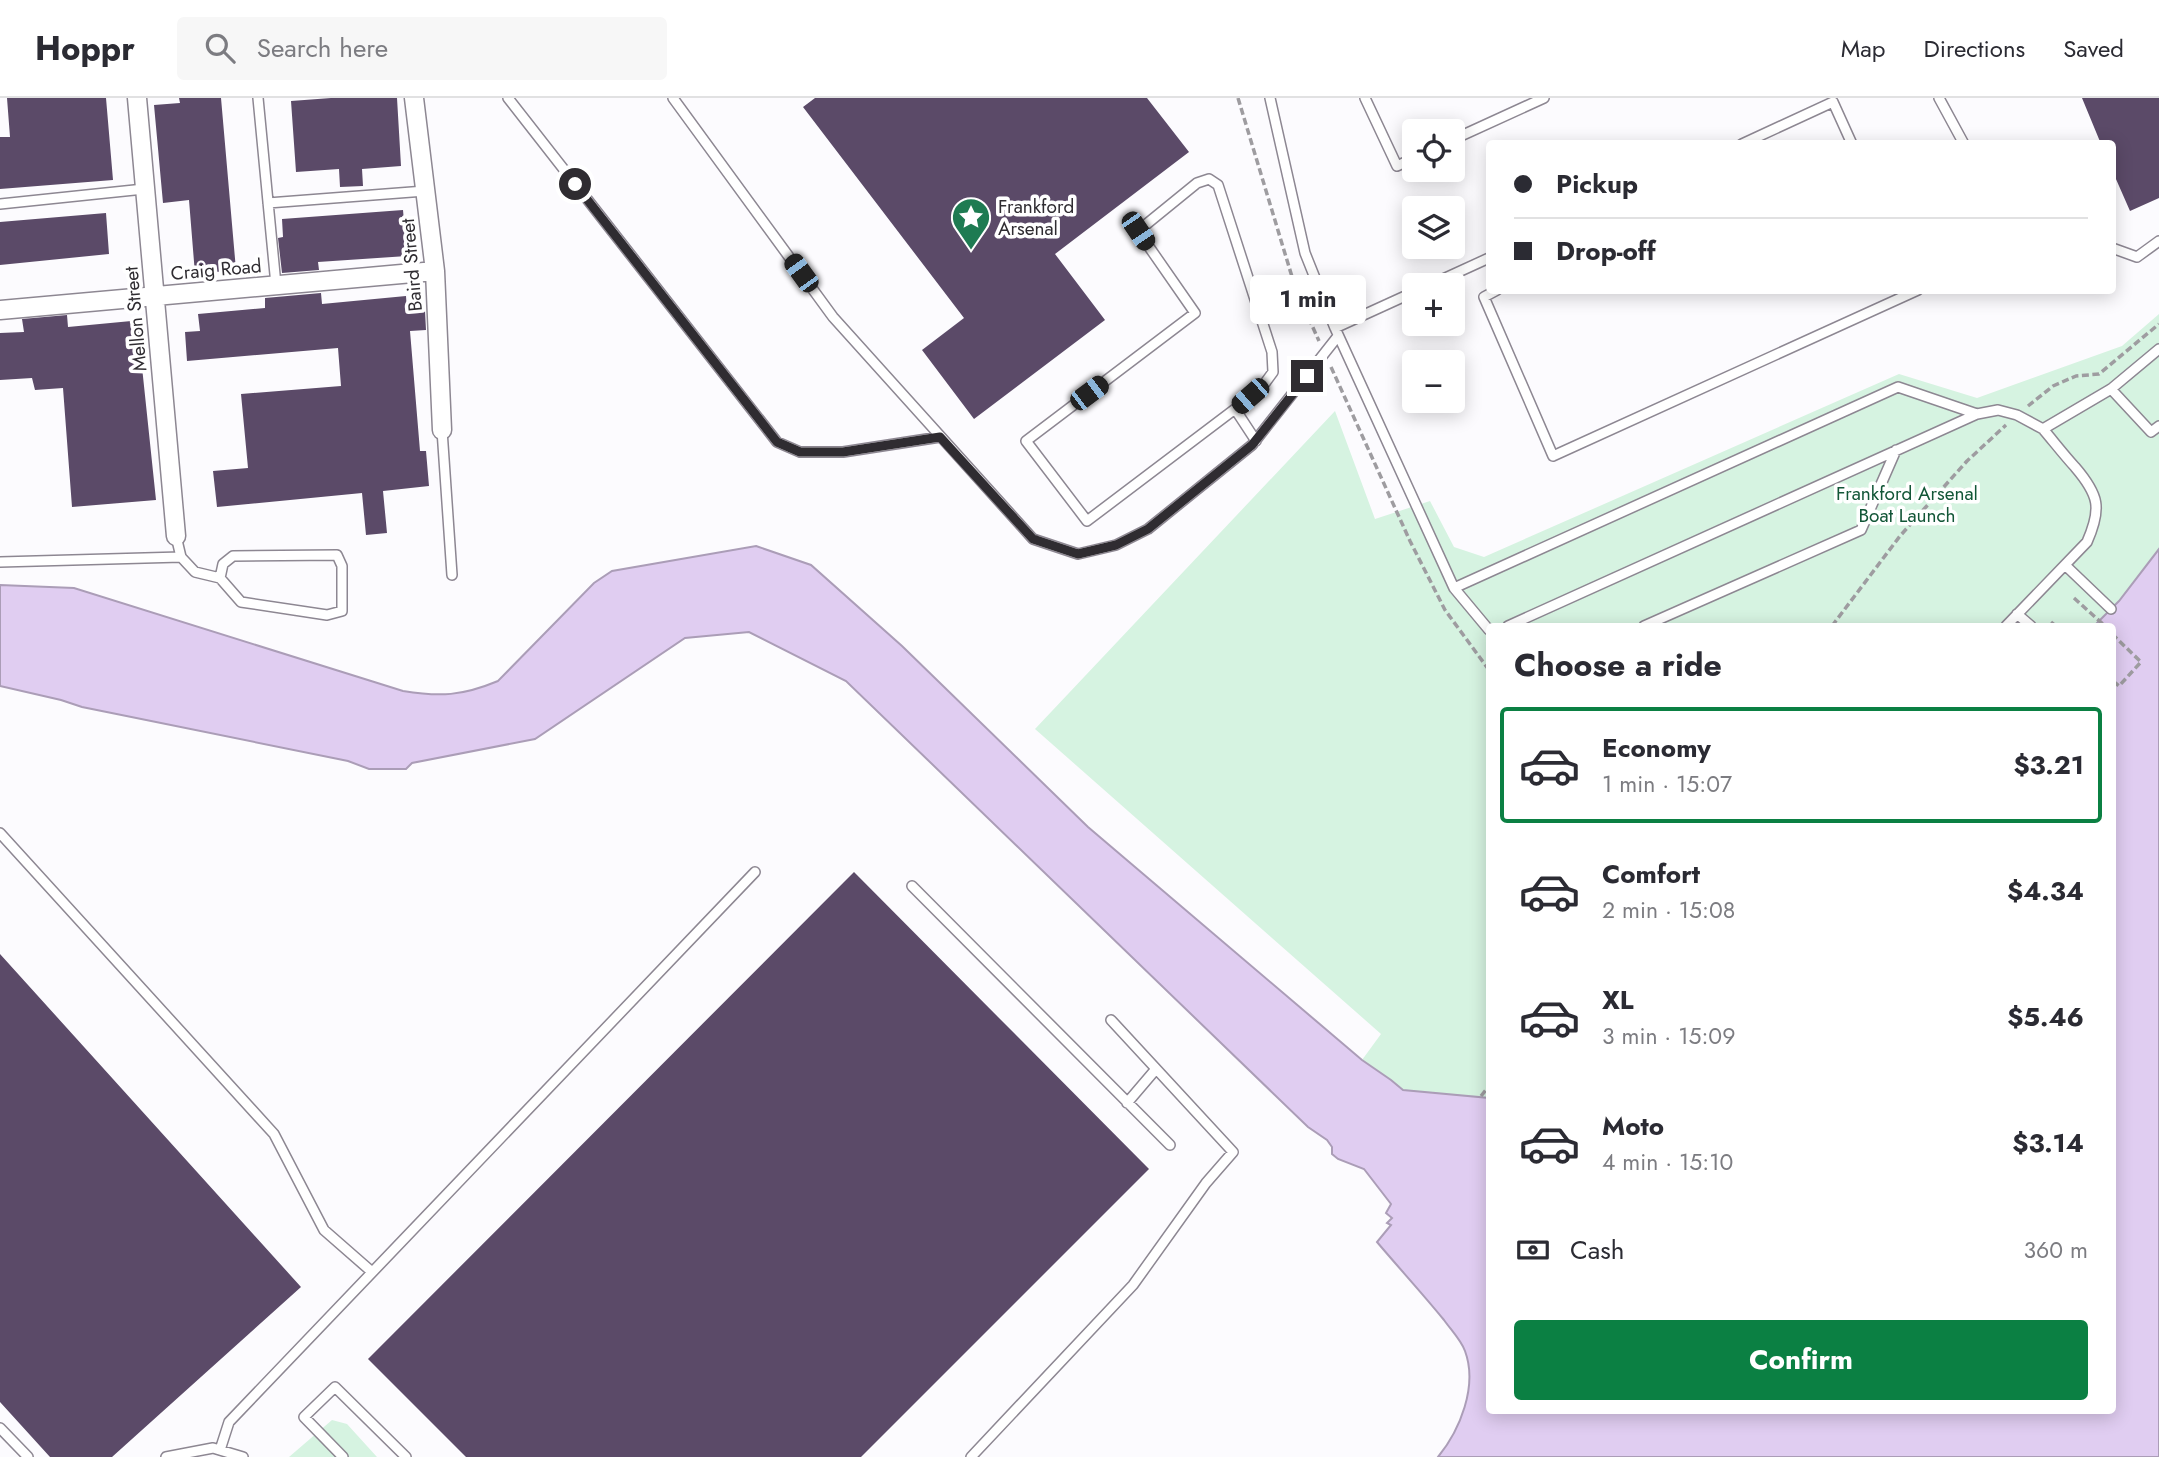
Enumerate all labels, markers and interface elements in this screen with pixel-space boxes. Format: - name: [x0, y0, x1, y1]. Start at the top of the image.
- search box: [177, 17, 667, 80]
- text: Hoppr: [35, 25, 135, 72]
- icon: search: [201, 29, 239, 67]
- text: Search here: [257, 29, 388, 67]
- text: Map: [1841, 31, 1886, 66]
- text: Directions: [1924, 31, 2025, 66]
- text: Saved: [2063, 31, 2124, 66]
- map controls: [1402, 119, 1465, 413]
- button: locate: [1402, 119, 1465, 182]
- text: Pickup: [1556, 165, 1638, 203]
- route start: [559, 168, 591, 200]
- place label: Frankford Arsenal: [998, 193, 1074, 242]
- place icon: Frankford Arsenal: [950, 196, 992, 251]
- button: layers: [1402, 196, 1465, 259]
- car: [1118, 208, 1159, 254]
- street label: Baird Street: [394, 217, 429, 312]
- text: Drop-off: [1556, 232, 1656, 270]
- car: [781, 250, 822, 296]
- street label: Craig Road: [169, 252, 263, 287]
- street label: Mellon Street: [117, 265, 154, 373]
- button: +: [1402, 273, 1465, 336]
- callout: 1 min: [1249, 274, 1365, 324]
- text: 1 min: [1279, 282, 1337, 316]
- button: −: [1402, 350, 1465, 413]
- route end: [1291, 360, 1323, 392]
- car: [1066, 372, 1113, 414]
- car: [1228, 374, 1273, 418]
- park label: Frankford Arsenal Boat Launch: [1836, 480, 1978, 529]
- text: Choose a ride: [1514, 642, 1722, 688]
- text: Economy: [1602, 729, 1711, 767]
- icon: car: [1518, 734, 1581, 797]
- text: $3.21: [2013, 746, 2084, 784]
- text: 1 min · 15:07: [1602, 767, 1732, 801]
- text: Comfort: [1602, 855, 1700, 893]
- icon: car: [1518, 860, 1581, 923]
- text: $4.34: [2007, 872, 2084, 910]
- text: 2 min · 15:08: [1602, 893, 1735, 927]
- text: XL: [1602, 981, 1634, 1019]
- icon: car: [1518, 986, 1581, 1049]
- text: $5.46: [2007, 998, 2084, 1036]
- text: 3 min · 15:09: [1602, 1019, 1735, 1053]
- text: Moto: [1602, 1107, 1664, 1145]
- icon: car: [1518, 1112, 1581, 1175]
- text: $3.14: [2012, 1124, 2084, 1162]
- text: 4 min · 15:10: [1602, 1145, 1733, 1179]
- icon: cash: [1514, 1231, 1552, 1269]
- text: Cash: [1570, 1231, 1624, 1269]
- text: 360 m: [2024, 1233, 2088, 1267]
- button: Confirm: [1514, 1320, 2088, 1400]

